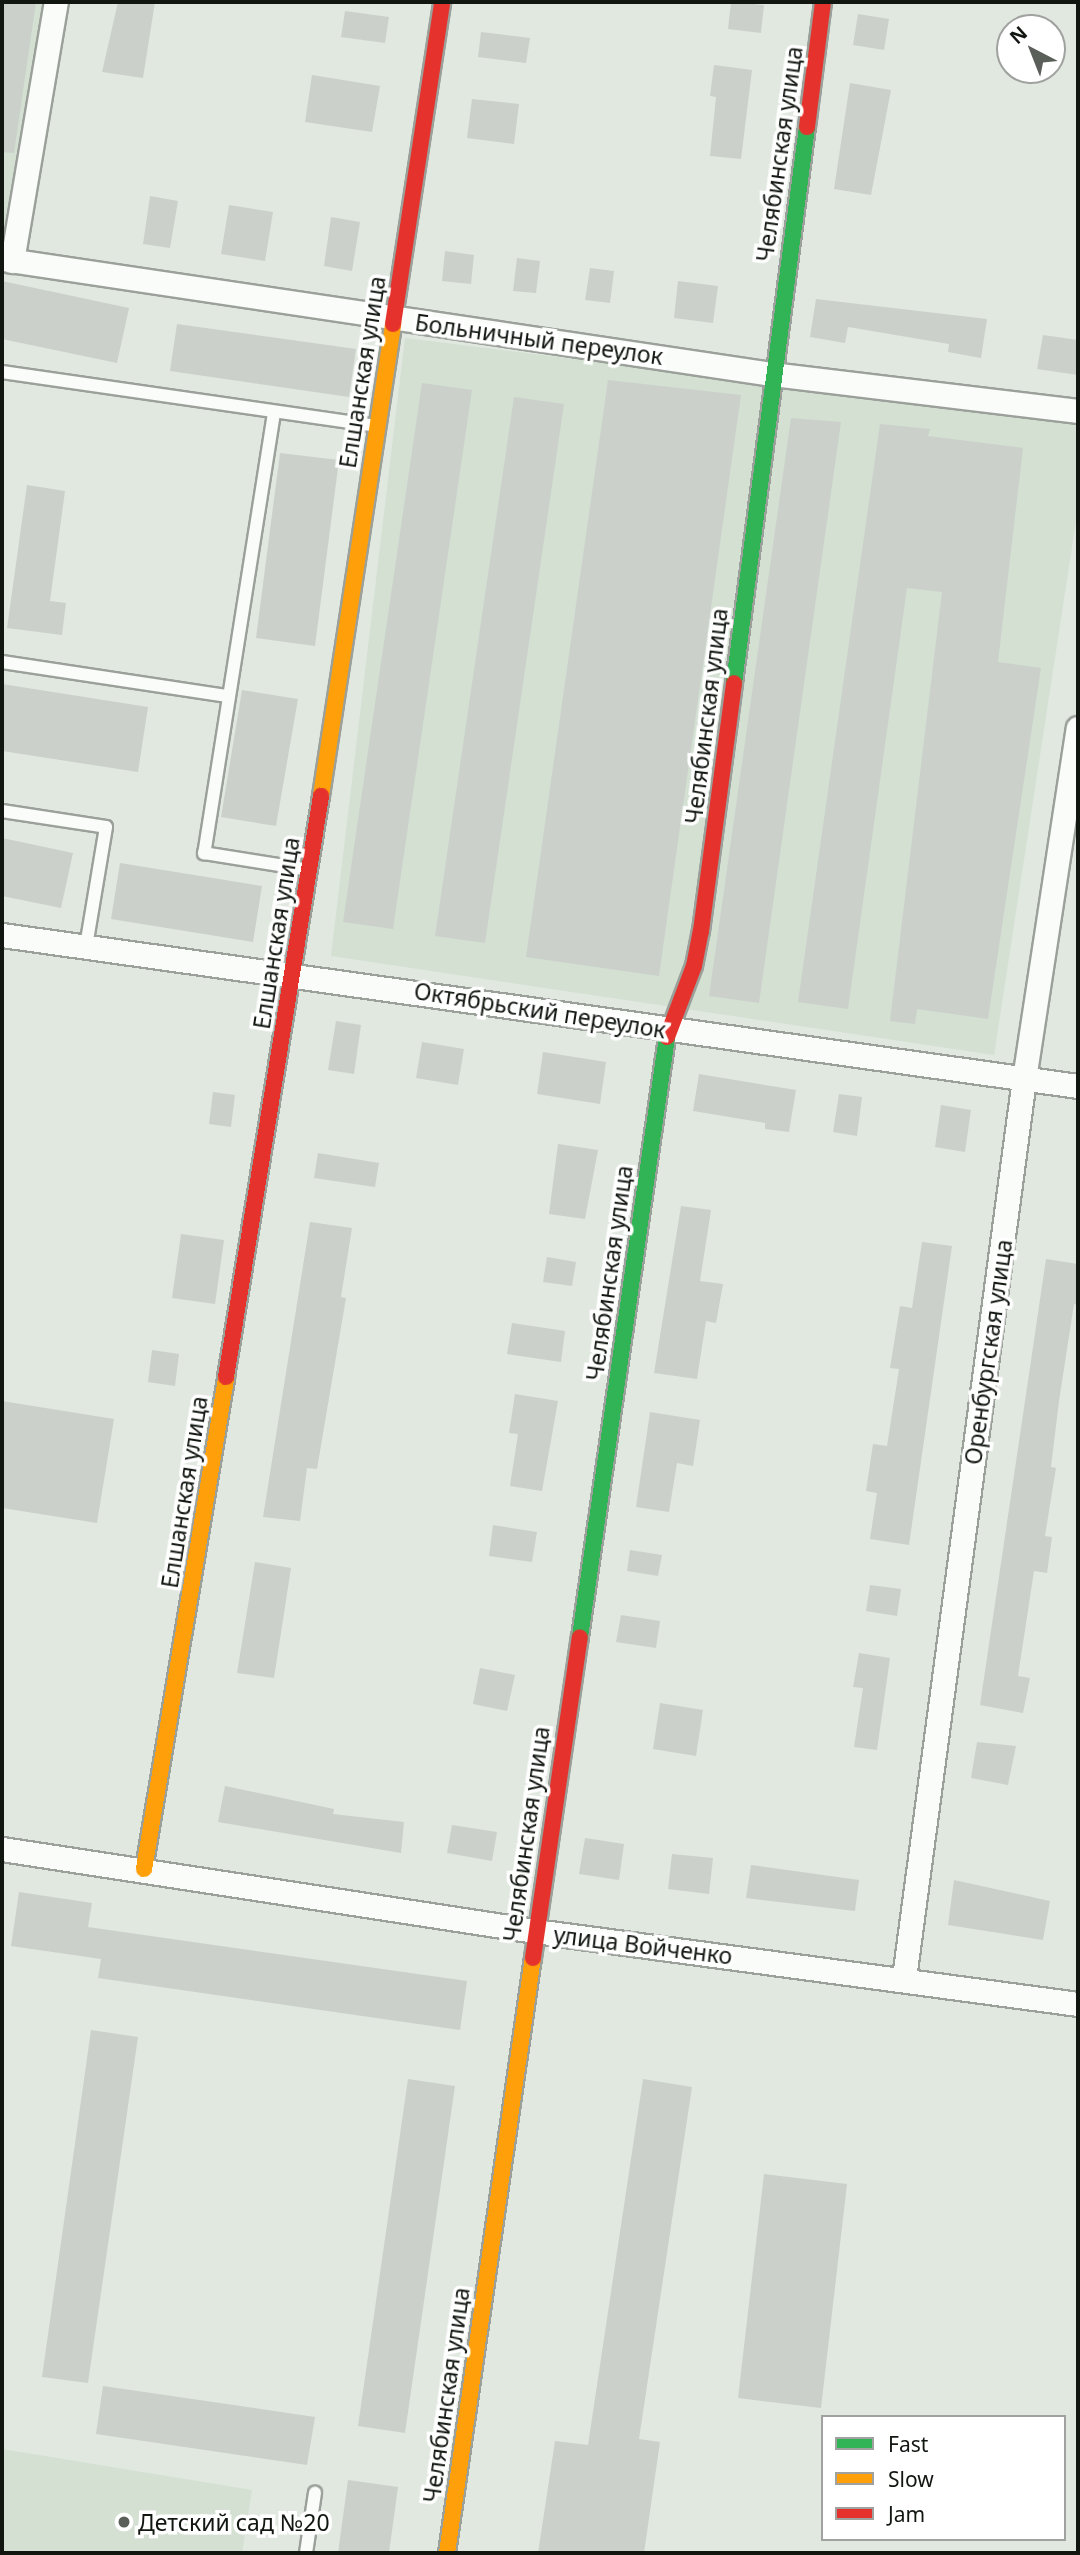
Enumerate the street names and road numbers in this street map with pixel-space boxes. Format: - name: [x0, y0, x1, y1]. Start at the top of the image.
- street label: Челябинская улица: [750, 44, 808, 264]
- street label: Елшанская улица: [333, 274, 391, 470]
- street label: Больничный переулок: [413, 308, 665, 370]
- street label: Челябинская улица: [679, 606, 733, 826]
- street label: Елшанская улица: [247, 835, 305, 1031]
- street label: Октябрьский переулок: [412, 976, 668, 1044]
- street label: Челябинская улица: [580, 1163, 638, 1383]
- street label: Оренбургская улица: [959, 1238, 1017, 1466]
- street label: Елшанская улица: [155, 1394, 213, 1590]
- street label: Челябинская улица: [497, 1724, 555, 1944]
- street label: улица Войченко: [552, 1920, 734, 1970]
- street label: Челябинская улица: [417, 2285, 475, 2505]

